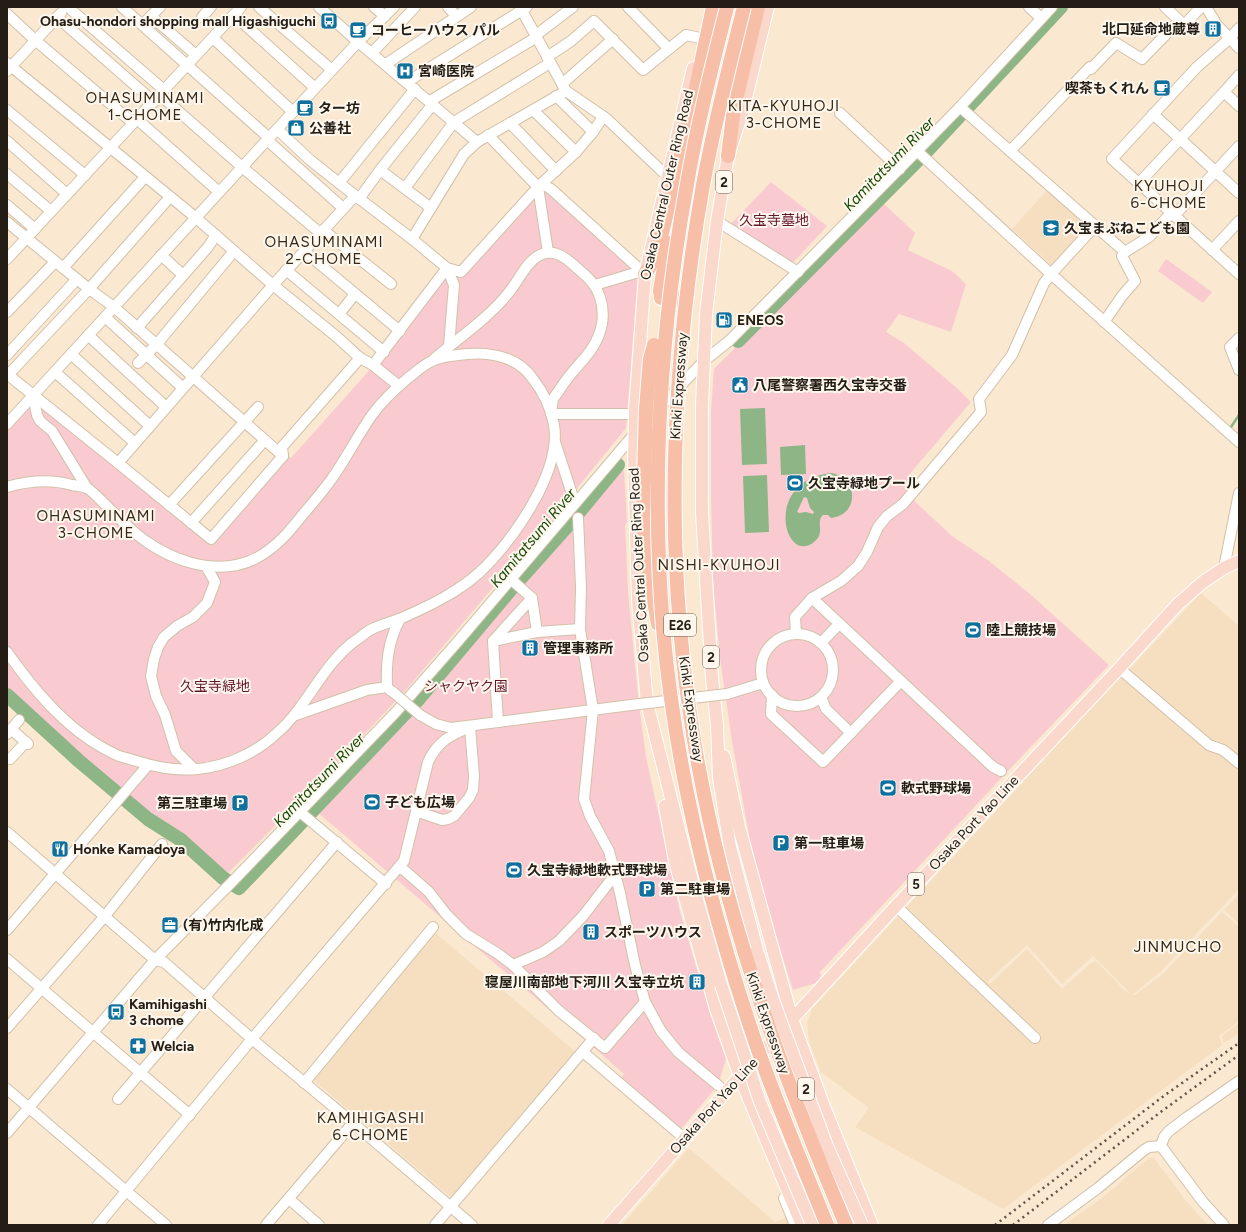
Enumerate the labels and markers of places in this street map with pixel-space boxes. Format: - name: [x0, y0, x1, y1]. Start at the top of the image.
- bus stop icon: Ohasu-hondori shopping mall Higashiguchi: [319, 11, 339, 31]
- place label: Ohasu-hondori shopping mall Higashiguchi: [40, 13, 316, 30]
- building icon: 北口延命地蔵尊: [1203, 19, 1223, 39]
- cafe icon: コーヒーハウス パル: [348, 20, 368, 40]
- place label: 北口延命地蔵尊: [1102, 21, 1200, 38]
- place label: コーヒーハウス パル: [371, 22, 500, 39]
- hospital icon: 宮崎医院: [395, 61, 415, 81]
- place label: 宮崎医院: [418, 63, 474, 80]
- cafe icon: 喫茶もくれん: [1152, 78, 1172, 98]
- place label: 喫茶もくれん: [1065, 80, 1149, 97]
- cafe icon: ター坊: [295, 98, 315, 118]
- place label: ター坊: [318, 100, 360, 117]
- shop icon: 公善社: [286, 118, 306, 138]
- place label: 公善社: [309, 120, 351, 137]
- school or university icon: 久宝まぶねこども園: [1041, 218, 1061, 238]
- place label: 久宝まぶねこども園: [1064, 220, 1190, 237]
- fuel station icon: ENEOS: [714, 310, 734, 330]
- place label: ENEOS: [737, 312, 784, 329]
- public building icon: 八尾警察署西久宝寺交番: [730, 375, 750, 395]
- place label: 八尾警察署西久宝寺交番: [753, 377, 907, 394]
- sports icon: 久宝寺緑地プール: [785, 473, 805, 493]
- place label: 久宝寺緑地プール: [808, 475, 920, 492]
- sports icon: 陸上競技場: [963, 620, 983, 640]
- place label: 陸上競技場: [986, 622, 1056, 639]
- building icon: 管理事務所: [520, 638, 540, 658]
- place label: 管理事務所: [543, 640, 613, 657]
- sports icon: 軟式野球場: [878, 778, 898, 798]
- place label: 軟式野球場: [901, 780, 971, 797]
- sports icon: 子ども広場: [362, 792, 382, 812]
- parking icon: 第三駐車場: [230, 793, 250, 813]
- place label: 子ども広場: [385, 794, 455, 811]
- place label: 第三駐車場: [157, 795, 227, 812]
- parking icon: 第一駐車場: [771, 833, 791, 853]
- place label: 第一駐車場: [794, 835, 864, 852]
- restaurant icon: Honke Kamadoya: [50, 839, 70, 859]
- place label: Honke Kamadoya: [73, 841, 185, 858]
- sports icon: 久宝寺緑地軟式野球場: [504, 860, 524, 880]
- place label: 久宝寺緑地軟式野球場: [527, 862, 667, 879]
- parking icon: 第二駐車場: [637, 879, 657, 899]
- place label: 第二駐車場: [660, 881, 730, 898]
- office icon: (有)竹内化成: [160, 915, 180, 935]
- place label: (有)竹内化成: [183, 917, 264, 934]
- building icon: スポーツハウス: [581, 922, 601, 942]
- place label: スポーツハウス: [604, 924, 702, 941]
- building icon: 寝屋川南部地下河川 久宝寺立坑: [687, 972, 707, 992]
- place label: 寝屋川南部地下河川 久宝寺立坑: [485, 974, 684, 991]
- place label: Kamihigashi 3 chome: [129, 996, 207, 1029]
- bus stop icon: Kamihigashi 3 chome: [106, 1002, 126, 1022]
- pharmacy icon: Welcia: [128, 1036, 148, 1056]
- place label: Welcia: [151, 1038, 194, 1055]

